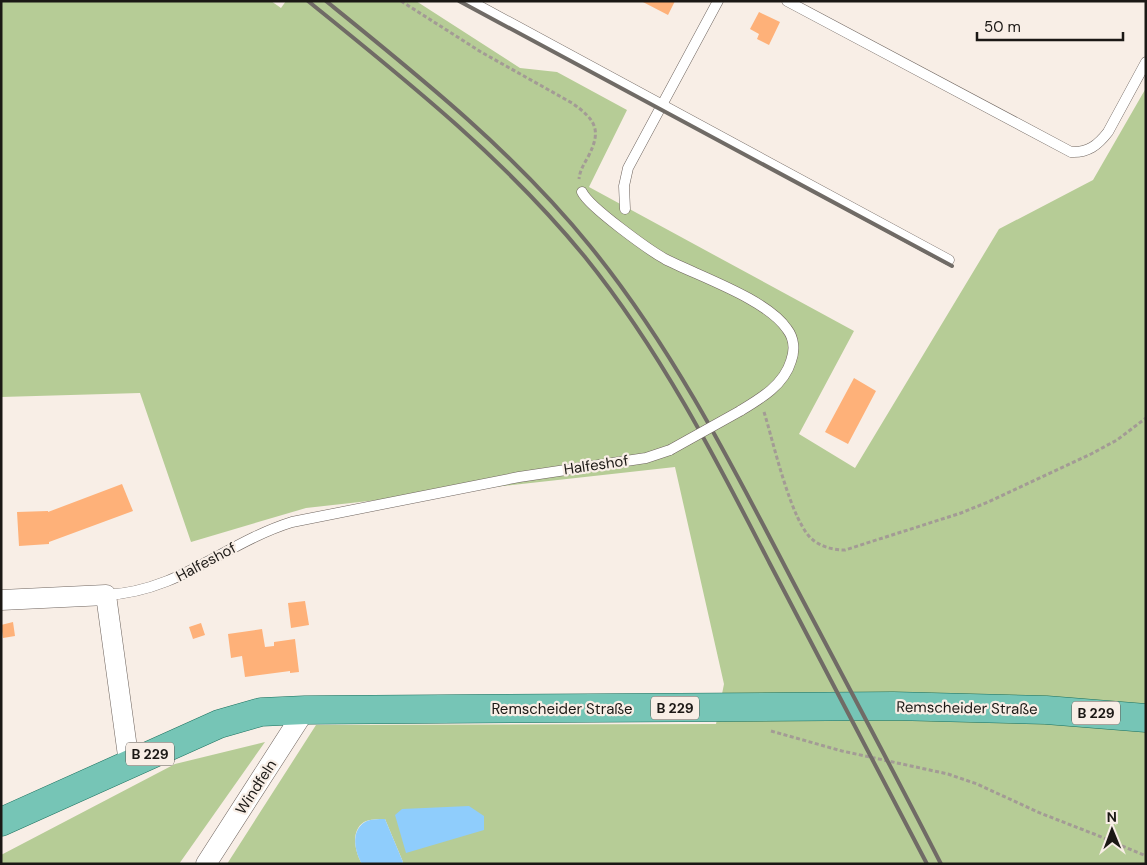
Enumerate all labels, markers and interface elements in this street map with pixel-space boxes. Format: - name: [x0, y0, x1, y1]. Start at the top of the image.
- scale bar: [977, 10, 1123, 42]
- text: 50 m: [984, 17, 1021, 37]
- street label: Halfeshof: [562, 451, 630, 479]
- street label: Halfeshof: [173, 538, 239, 586]
- road number: B 229: [651, 696, 699, 720]
- street label: Remscheider Straße: [896, 697, 1038, 719]
- street label: Remscheider Straße: [491, 699, 633, 719]
- road number: B 229: [1072, 701, 1120, 724]
- road number: B 229: [126, 742, 174, 766]
- street label: Windfeln: [231, 756, 281, 818]
- north arrow: [1087, 805, 1137, 855]
- text: N: [1107, 808, 1117, 826]

